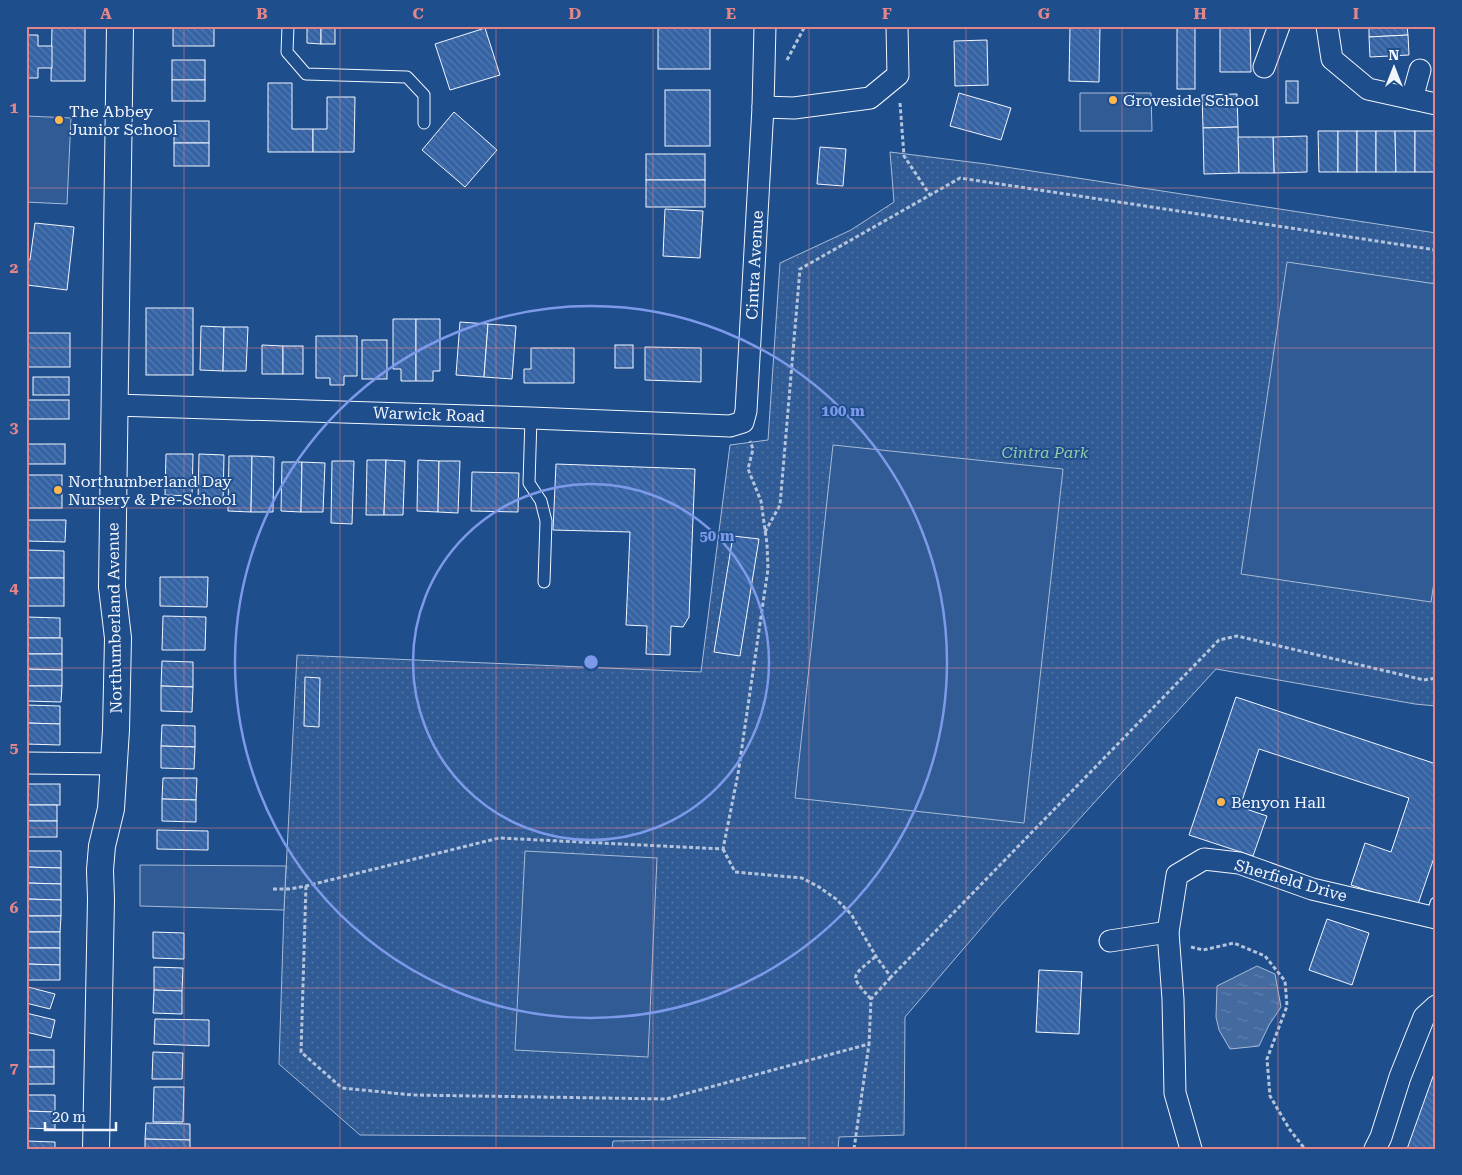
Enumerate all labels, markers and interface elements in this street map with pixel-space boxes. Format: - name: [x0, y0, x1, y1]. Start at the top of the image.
- text: A: [100, 4, 112, 23]
- text: B: [256, 4, 268, 23]
- text: C: [412, 4, 424, 23]
- text: D: [569, 4, 582, 23]
- text: E: [726, 4, 736, 23]
- text: F: [882, 4, 892, 23]
- text: G: [1038, 4, 1051, 23]
- text: H: [1193, 4, 1207, 23]
- text: I: [1353, 4, 1359, 23]
- north arrow: [1370, 42, 1420, 92]
- text: N: [1389, 47, 1400, 63]
- place label: Groveside School: [1123, 91, 1259, 110]
- marker: Groveside School: [1107, 94, 1119, 106]
- text: 1: [10, 98, 19, 117]
- place label: The Abbey Junior School: [69, 102, 178, 139]
- marker: The Abbey Junior School: [53, 114, 65, 126]
- street label: Cintra Avenue: [742, 210, 767, 320]
- text: 2: [10, 258, 19, 277]
- text: 100 m: [821, 402, 865, 420]
- street label: Warwick Road: [373, 403, 485, 426]
- text: 3: [10, 418, 19, 437]
- park label: Cintra Park: [1002, 443, 1089, 462]
- place label: Northumberland Day Nursery & Pre-School: [68, 472, 237, 509]
- marker: Northumberland Day Nursery & Pre-School: [52, 484, 64, 496]
- street label: Northumberland Avenue: [103, 522, 126, 714]
- text: 50 m: [699, 527, 735, 545]
- text: 4: [10, 578, 19, 597]
- centre of rings: [582, 653, 600, 671]
- text: 5: [10, 738, 19, 757]
- place label: Benyon Hall: [1231, 793, 1326, 812]
- marker: Benyon Hall: [1215, 796, 1227, 808]
- street label: Sherfield Drive: [1232, 855, 1349, 906]
- text: 6: [10, 898, 19, 917]
- text: 7: [10, 1058, 19, 1077]
- scale bar: [45, 1100, 116, 1132]
- text: 20 m: [52, 1108, 87, 1126]

